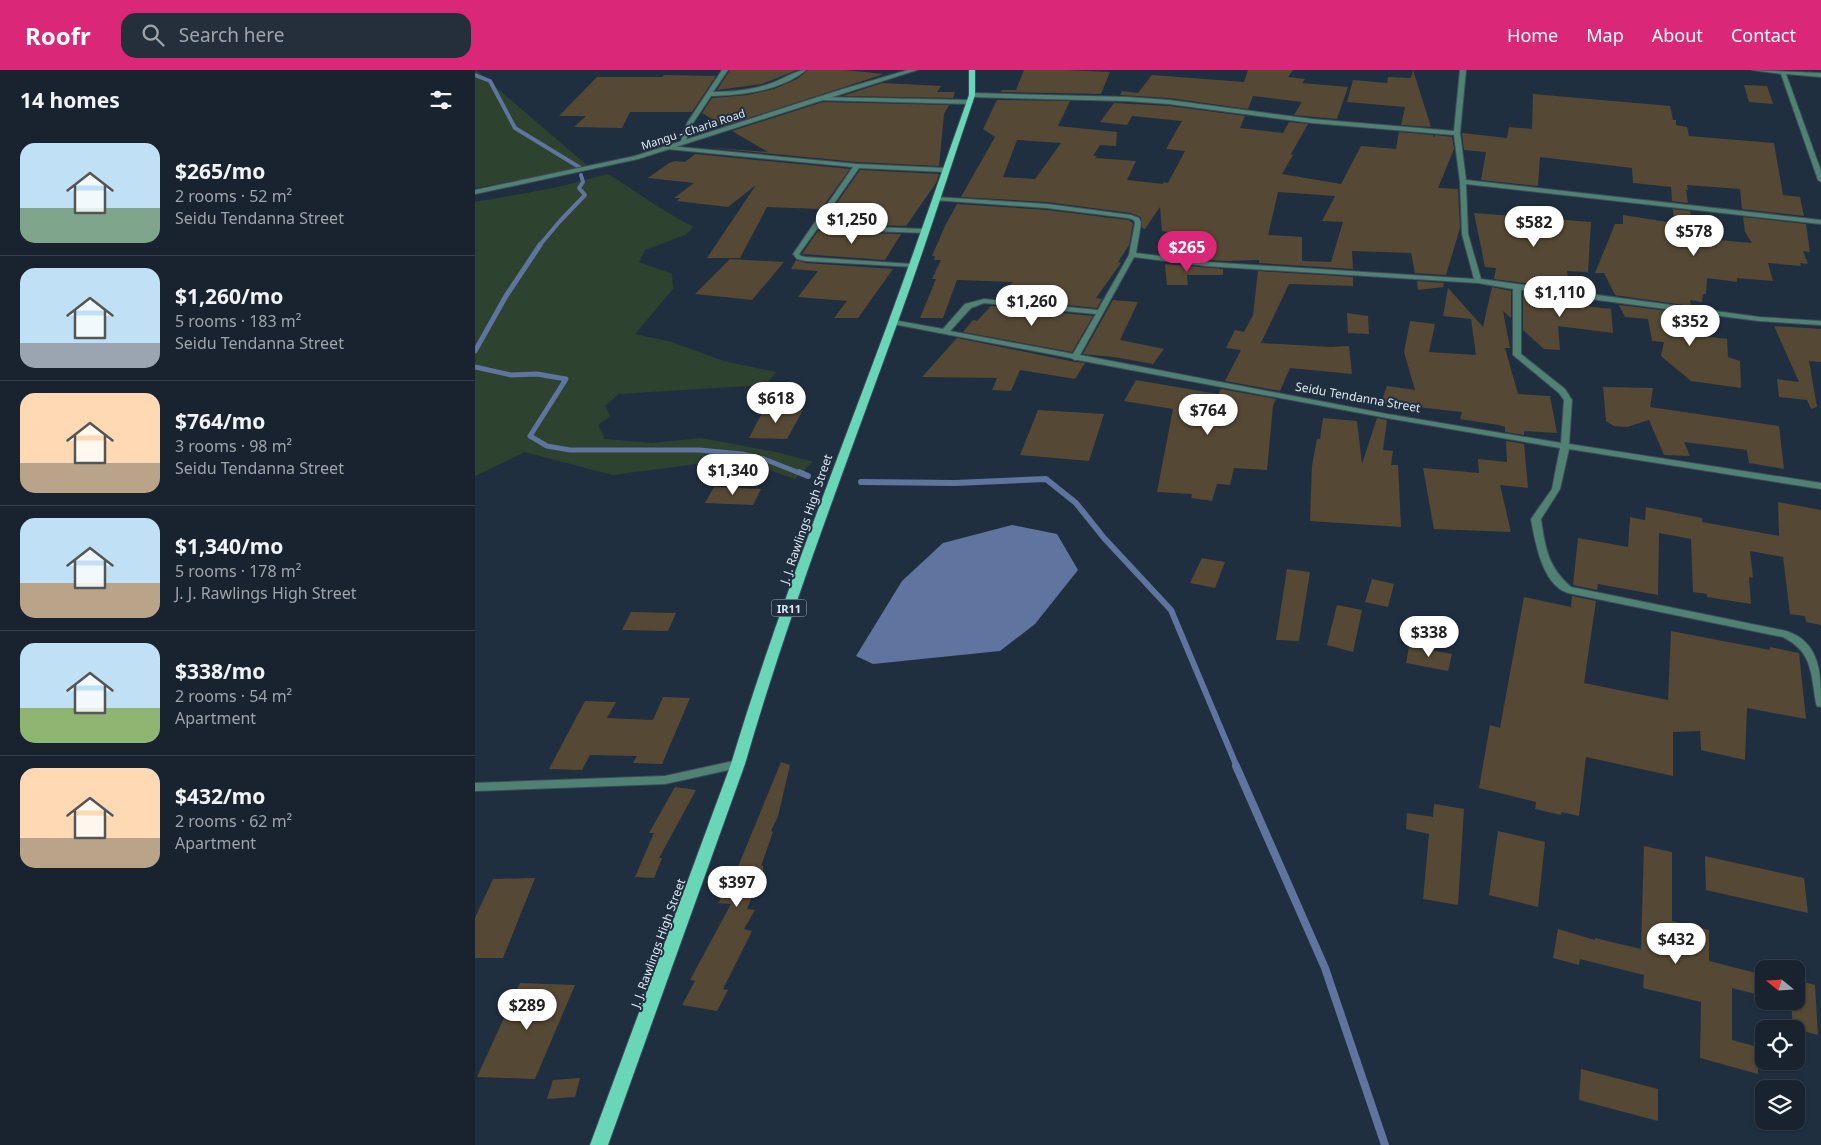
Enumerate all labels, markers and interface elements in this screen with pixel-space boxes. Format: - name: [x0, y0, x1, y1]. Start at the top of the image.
- search box: [121, 13, 471, 58]
- text: Roofr: [25, 19, 91, 52]
- icon: search: [139, 21, 167, 49]
- text: Search here: [179, 22, 284, 48]
- text: Home: [1507, 23, 1558, 47]
- text: Map: [1586, 23, 1624, 47]
- text: About: [1652, 23, 1703, 47]
- text: Contact: [1731, 23, 1796, 47]
- text: 14 homes: [20, 86, 120, 114]
- icon: filters: [427, 86, 455, 114]
- street label: Mangu - Charia Road: [639, 105, 747, 153]
- text: $265/mo: [175, 157, 265, 185]
- icon: home: [60, 163, 120, 223]
- text: 2 rooms · 52 m²: [175, 185, 292, 207]
- pin: $1,250: [811, 202, 893, 245]
- pin: $582: [1504, 206, 1564, 248]
- text: Seidu Tendanna Street: [175, 207, 344, 229]
- text: $1,250: [827, 208, 877, 230]
- text: $582: [1516, 211, 1552, 233]
- pin: $578: [1664, 214, 1724, 257]
- text: $578: [1676, 220, 1712, 242]
- pin: $265: [1157, 230, 1217, 273]
- text: $265: [1169, 236, 1205, 258]
- pin: $1,110: [1519, 276, 1601, 318]
- text: $1,110: [1535, 281, 1585, 303]
- text: $1,260/mo: [175, 282, 283, 310]
- pin: $1,260: [991, 284, 1073, 327]
- icon: home: [60, 288, 120, 348]
- text: $1,260: [1007, 290, 1057, 312]
- pin: $352: [1660, 304, 1720, 347]
- text: 5 rooms · 183 m²: [175, 310, 301, 332]
- text: $352: [1672, 310, 1708, 332]
- text: Seidu Tendanna Street: [175, 332, 344, 354]
- street label: Seidu Tendanna Street: [1294, 378, 1423, 416]
- pin: $618: [746, 382, 806, 424]
- text: $618: [758, 387, 794, 409]
- pin: $764: [1178, 394, 1238, 436]
- text: $764: [1190, 399, 1226, 421]
- text: $764/mo: [175, 407, 265, 435]
- icon: home: [60, 413, 120, 473]
- text: 3 rooms · 98 m²: [175, 435, 292, 457]
- street label: J. J. Rawlings High Street: [775, 451, 836, 587]
- pin: $1,340: [692, 454, 774, 496]
- text: Seidu Tendanna Street: [175, 457, 344, 479]
- text: $1,340: [708, 459, 758, 481]
- text: $1,340/mo: [175, 532, 283, 560]
- icon: home: [60, 538, 120, 598]
- text: 5 rooms · 178 m²: [175, 560, 301, 582]
- text: J. J. Rawlings High Street: [175, 582, 357, 604]
- road number: IR11: [771, 600, 807, 616]
- pin: $338: [1399, 616, 1459, 658]
- text: $338: [1411, 621, 1447, 643]
- text: $338/mo: [175, 657, 265, 685]
- icon: home: [60, 663, 120, 723]
- text: 2 rooms · 54 m²: [175, 685, 292, 707]
- text: Apartment: [175, 707, 256, 729]
- text: $432/mo: [175, 782, 265, 810]
- icon: home: [60, 788, 120, 848]
- text: 2 rooms · 62 m²: [175, 810, 292, 832]
- text: Apartment: [175, 832, 256, 854]
- pin: $397: [707, 866, 767, 908]
- text: $397: [719, 871, 755, 893]
- street label: J. J. Rawlings High Street: [626, 876, 689, 1011]
- pin: $432: [1646, 922, 1706, 965]
- text: $432: [1658, 928, 1694, 950]
- north arrow: [1755, 960, 1805, 1010]
- map controls: [1755, 960, 1805, 1130]
- pin: $289: [497, 988, 557, 1031]
- text: $289: [509, 994, 545, 1016]
- button: locate: [1755, 1020, 1805, 1070]
- button: layers: [1755, 1080, 1805, 1130]

